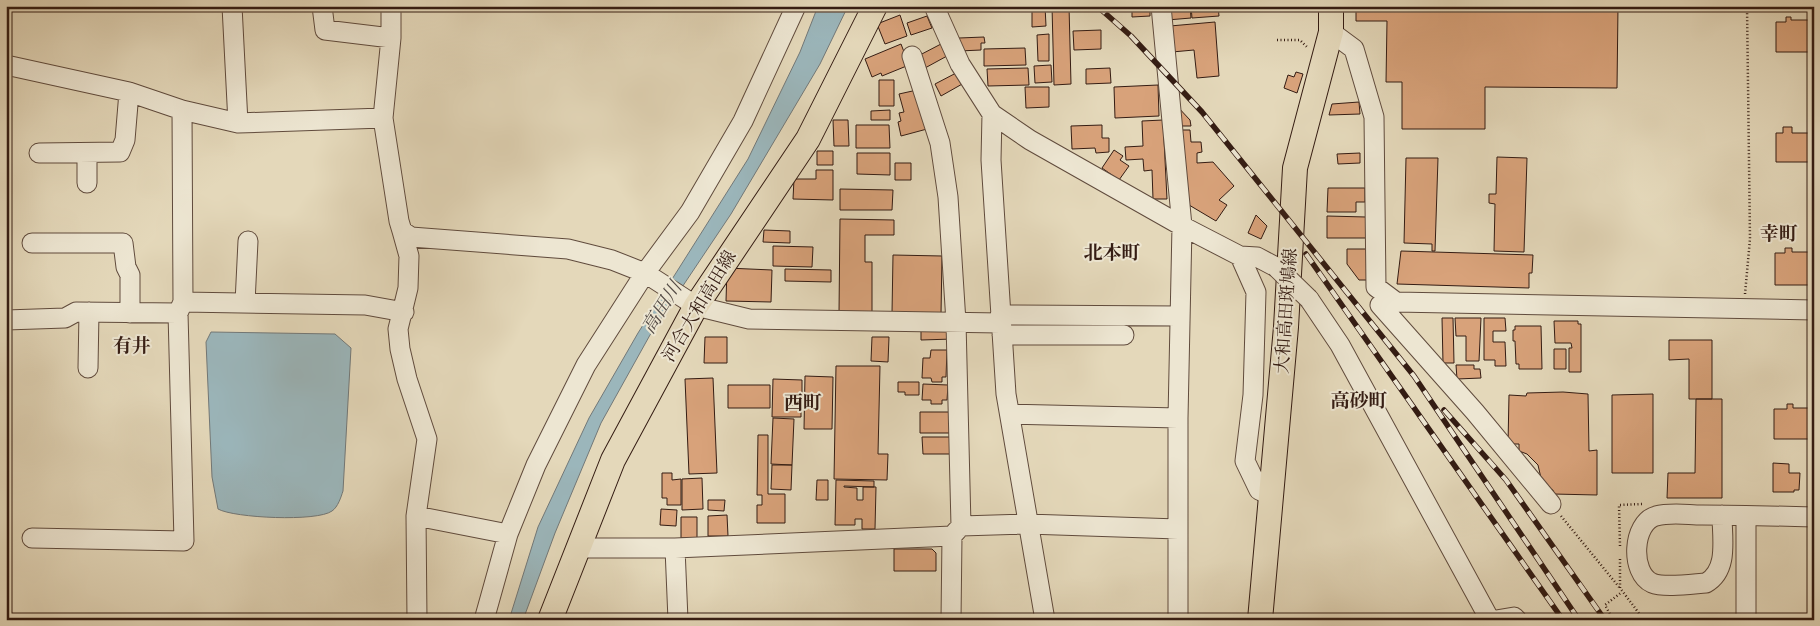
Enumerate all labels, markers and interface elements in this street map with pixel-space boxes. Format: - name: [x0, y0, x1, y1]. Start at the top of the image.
- district label: 幸町: [1760, 223, 1798, 245]
- district label: 北本町: [1083, 242, 1141, 264]
- street label: 河合大和高田線: [658, 247, 740, 365]
- street label: 大和高田斑鳩線: [1272, 247, 1300, 375]
- water label: 高田川: [638, 276, 687, 338]
- district label: 有井: [113, 335, 151, 357]
- district label: 高砂町: [1330, 390, 1388, 412]
- district label: 西町: [784, 393, 822, 414]

